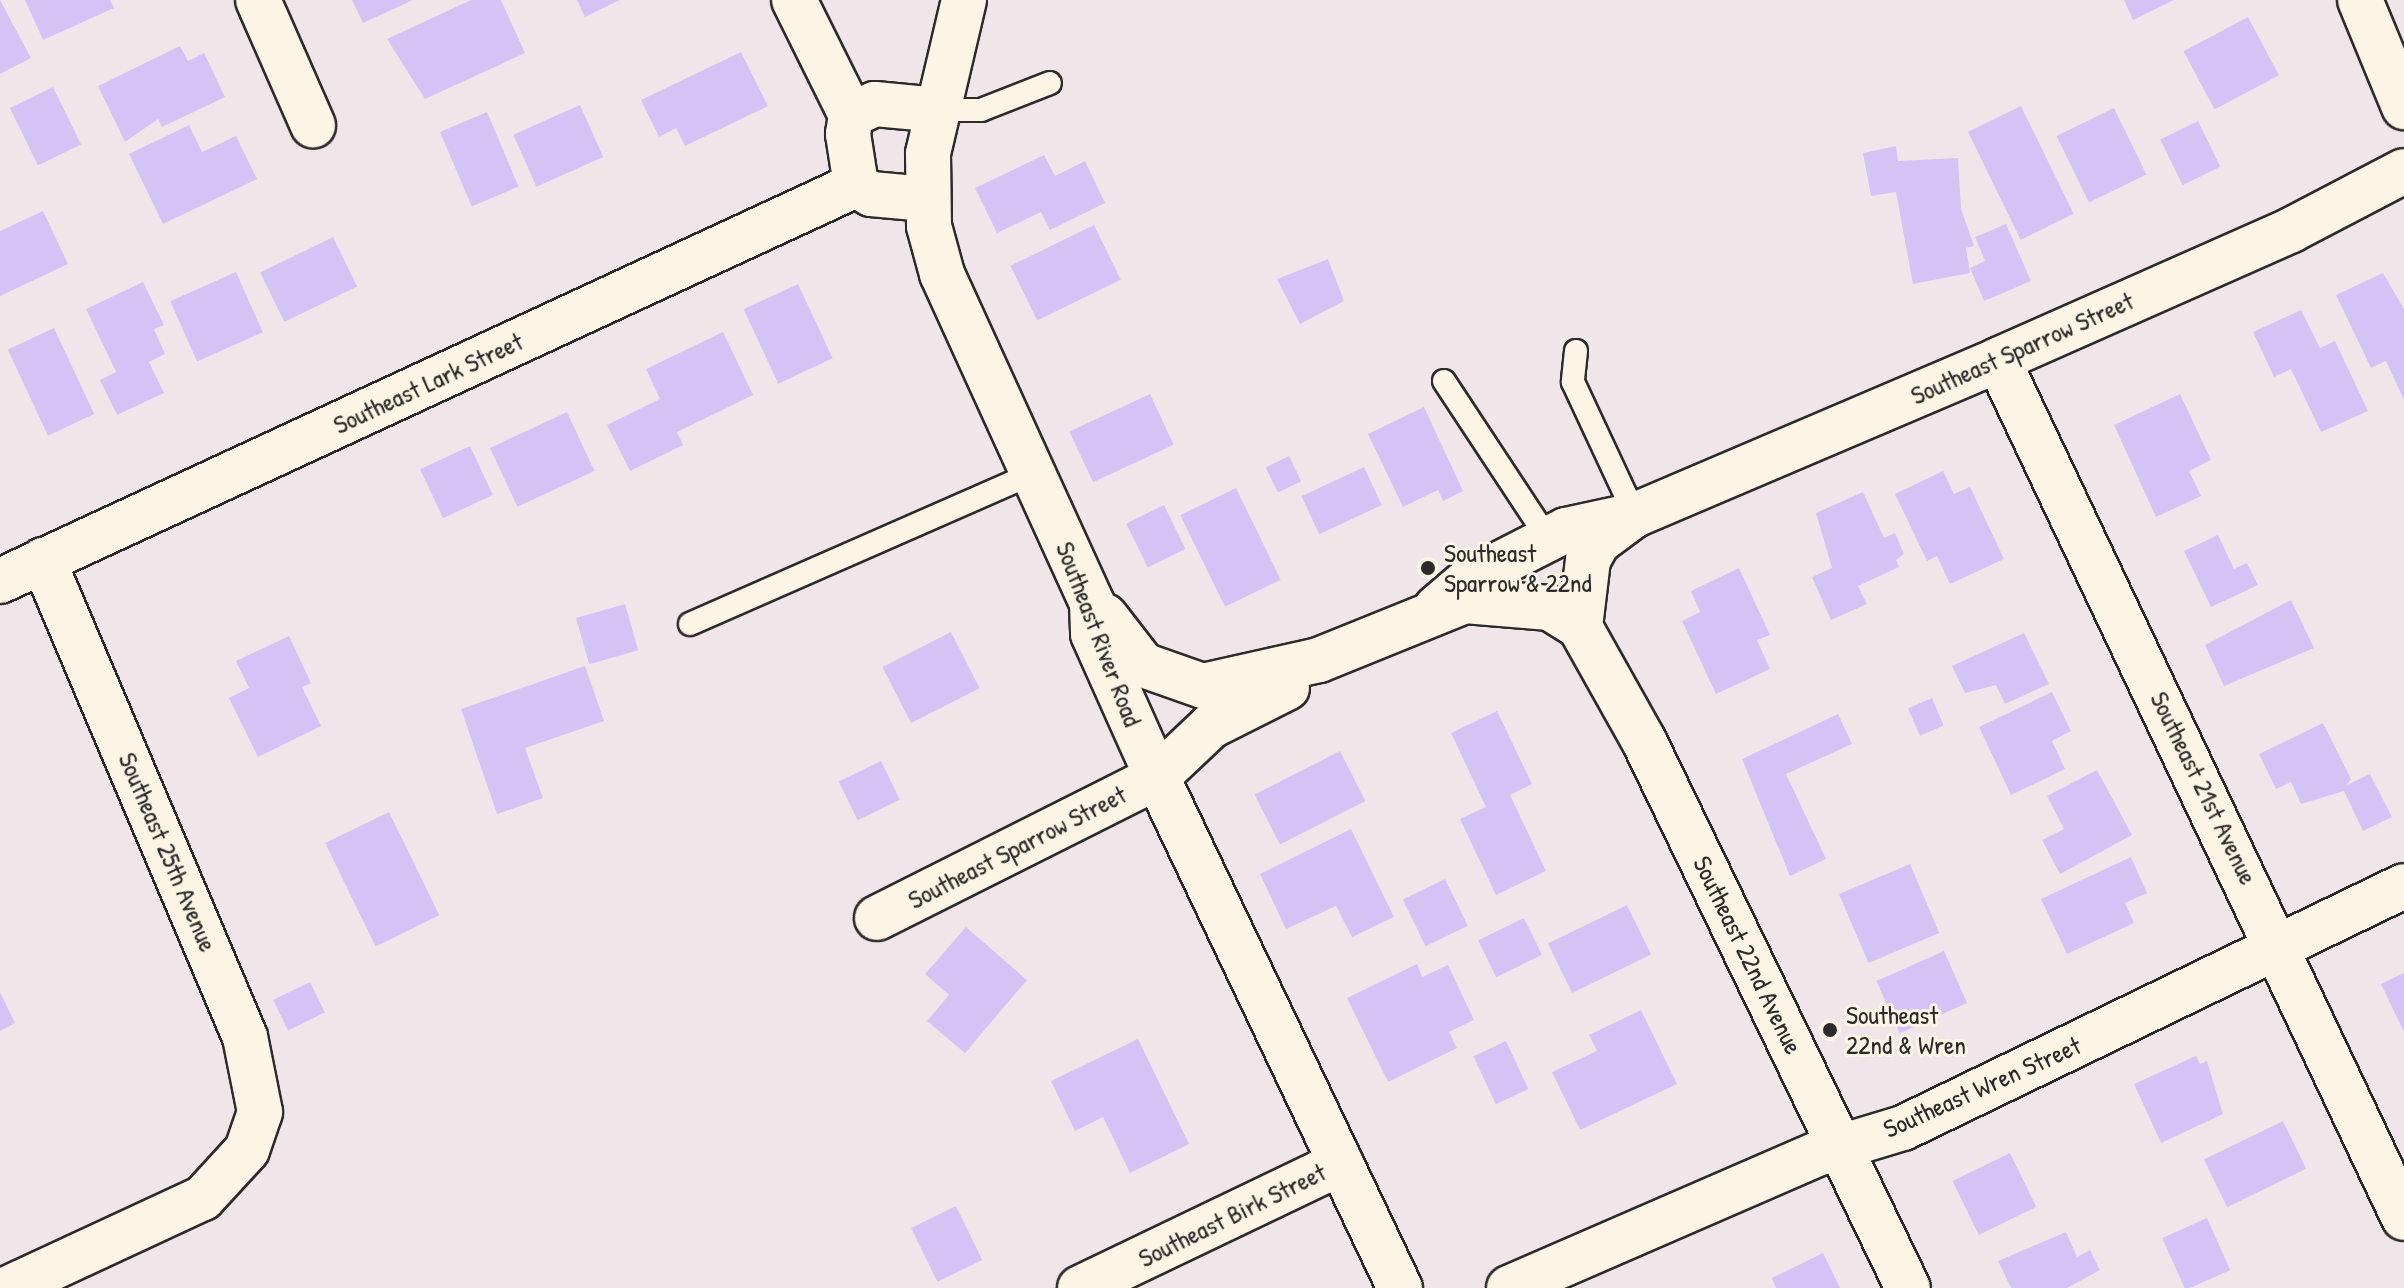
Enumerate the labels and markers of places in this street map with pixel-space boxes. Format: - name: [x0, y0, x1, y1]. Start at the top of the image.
- place label: Southeast Sparrow & 22nd: [1444, 537, 1592, 598]
- marker: Southeast Sparrow & 22nd: [1419, 559, 1437, 577]
- place label: Southeast 22nd & Wren: [1846, 999, 1966, 1060]
- marker: Southeast 22nd & Wren: [1821, 1021, 1839, 1039]

